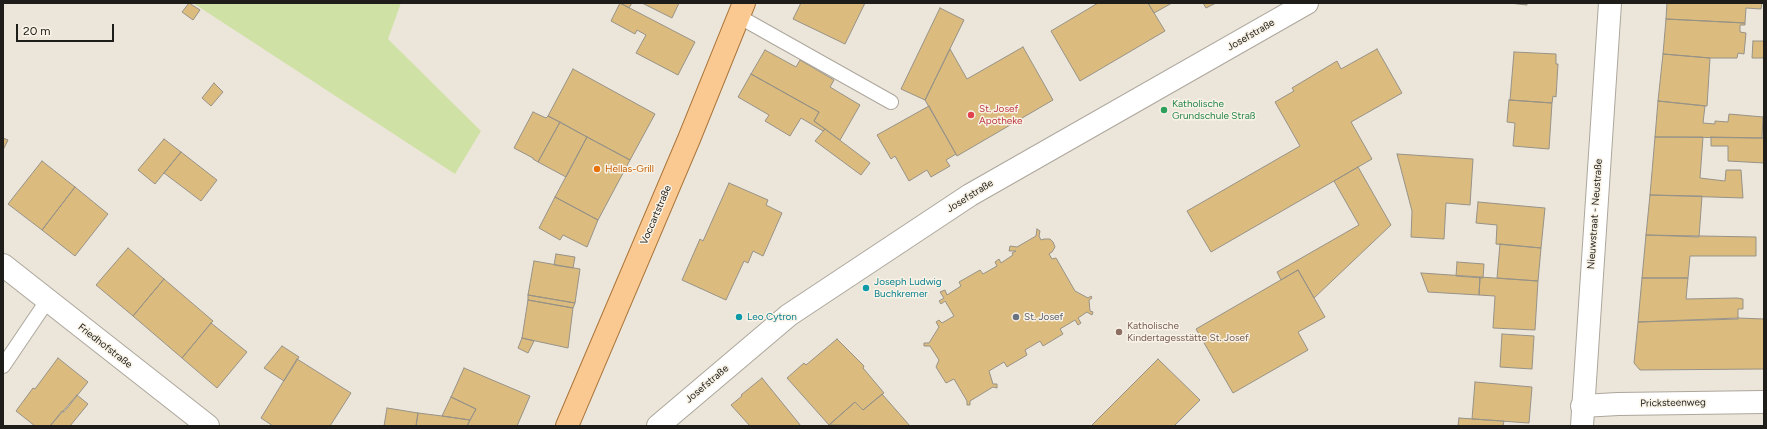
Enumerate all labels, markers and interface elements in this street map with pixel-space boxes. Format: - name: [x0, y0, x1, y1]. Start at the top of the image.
- scale bar: [18, 16, 116, 42]
- street label: Josefstraße: [1225, 17, 1277, 53]
- text: 20 m: [23, 24, 51, 38]
- place label: Katholische Grundschule Straß: [1172, 98, 1255, 122]
- place label: St. Josef Apotheke: [979, 103, 1023, 126]
- marker: Katholische Grundschule Straß: [1159, 105, 1169, 115]
- marker: St. Josef Apotheke: [966, 110, 976, 120]
- street label: Nieuwstraat - Neustraße: [1585, 158, 1605, 270]
- place label: Hellas-Grill: [605, 163, 654, 175]
- marker: Hellas-Grill: [592, 164, 602, 174]
- street label: Josefstraße: [944, 177, 996, 215]
- street label: Voccartstraße: [638, 183, 674, 247]
- place label: Joseph Ludwig Buchkremer: [874, 276, 942, 300]
- marker: Joseph Ludwig Buchkremer: [861, 283, 871, 293]
- place label: Leo Cytron: [747, 311, 797, 323]
- place label: St. Josef: [1024, 311, 1063, 323]
- marker: Leo Cytron: [734, 312, 744, 322]
- marker: St. Josef: [1011, 312, 1021, 322]
- place label: Katholische Kindertagesstätte St. Josef: [1127, 320, 1249, 344]
- street label: Friedhofstraße: [76, 321, 134, 371]
- marker: Katholische Kindertagesstätte St. Josef: [1114, 327, 1124, 337]
- street label: Josefstraße: [683, 362, 731, 406]
- street label: Pricksteenweg: [1640, 396, 1706, 410]

